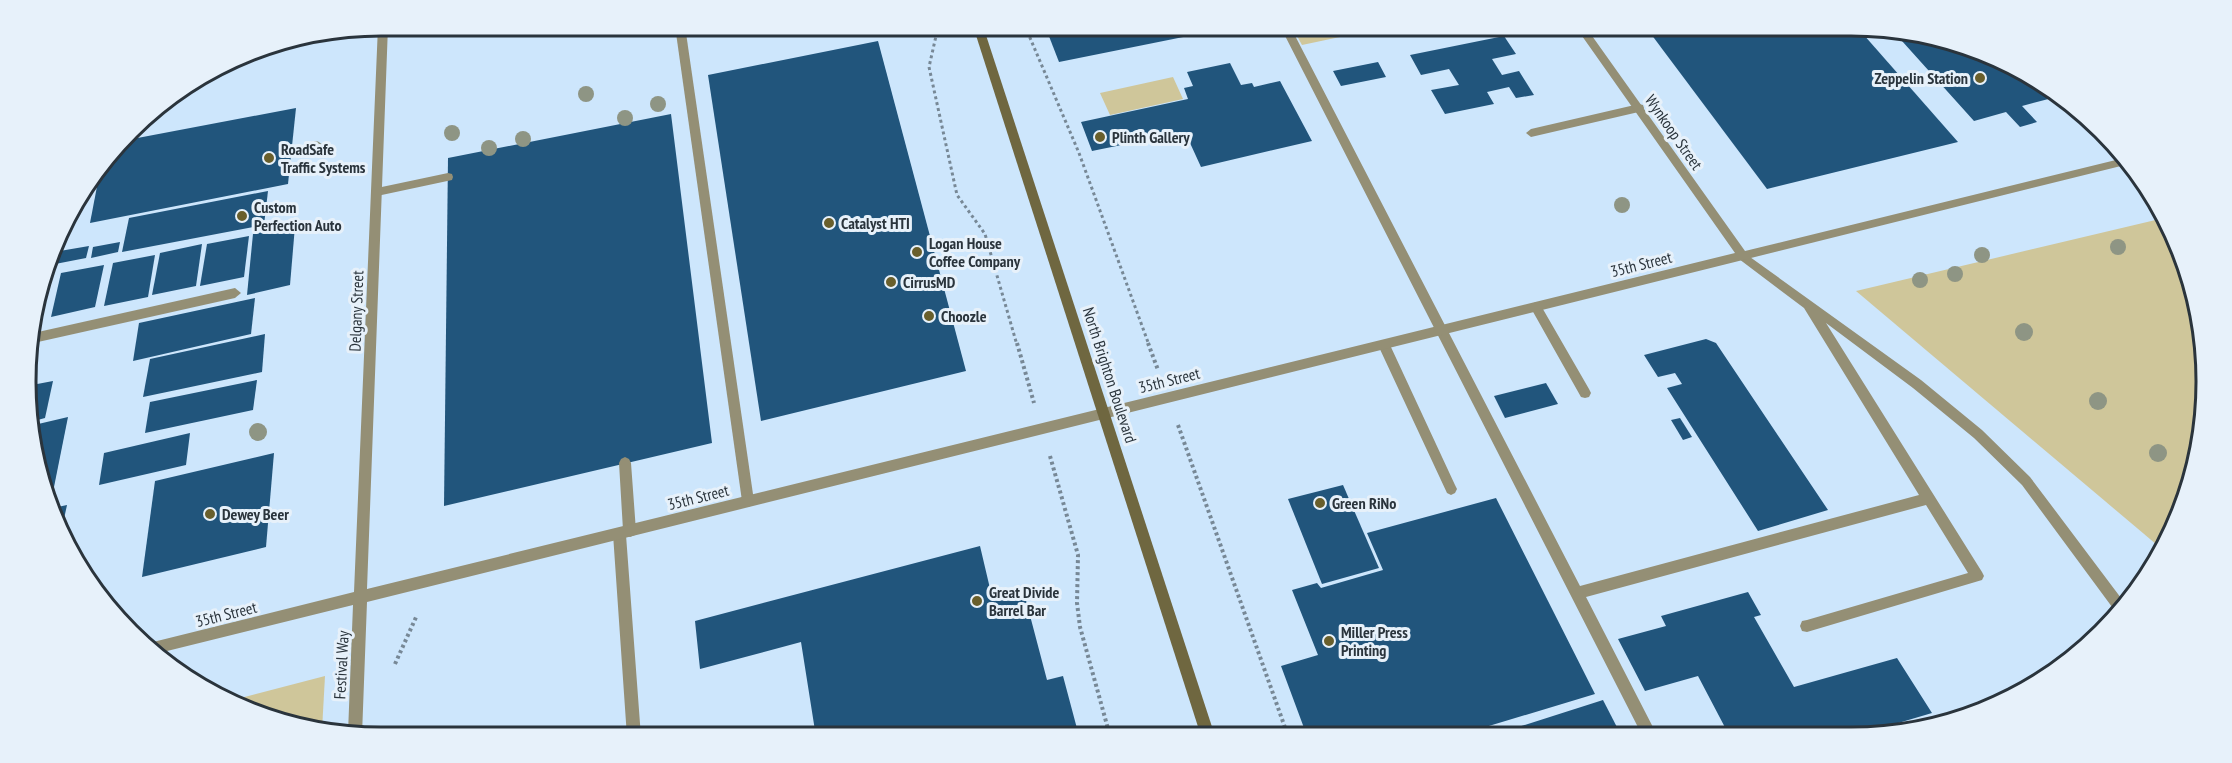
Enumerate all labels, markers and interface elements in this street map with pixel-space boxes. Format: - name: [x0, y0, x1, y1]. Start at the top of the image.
- place label: Zeppelin Station: [1875, 68, 1968, 88]
- marker: Zeppelin Station: [1973, 71, 1987, 85]
- street label: Wynkoop Street: [1641, 91, 1707, 174]
- place label: Plinth Gallery: [1112, 127, 1190, 147]
- marker: Plinth Gallery: [1093, 130, 1107, 144]
- place label: RoadSafe Traffic Systems: [281, 139, 366, 177]
- marker: RoadSafe Traffic Systems: [262, 151, 276, 165]
- place label: Custom Perfection Auto: [254, 197, 342, 235]
- marker: Custom Perfection Auto: [235, 209, 249, 223]
- place label: Catalyst HTI: [841, 213, 910, 233]
- marker: Catalyst HTI: [822, 216, 836, 230]
- place label: Logan House Coffee Company: [929, 233, 1021, 271]
- marker: Logan House Coffee Company: [910, 245, 924, 259]
- street label: 35th Street: [1608, 247, 1674, 281]
- street label: Delgany Street: [345, 270, 367, 352]
- place label: CirrusMD: [903, 272, 956, 292]
- marker: CirrusMD: [884, 275, 898, 289]
- street label: North Brighton Boulevard: [1079, 305, 1141, 445]
- place label: Choozle: [941, 306, 987, 326]
- marker: Choozle: [922, 309, 936, 323]
- street label: 35th Street: [1136, 363, 1202, 397]
- street label: 35th Street: [665, 480, 731, 514]
- place label: Green RiNo: [1332, 493, 1396, 513]
- marker: Green RiNo: [1313, 496, 1327, 510]
- place label: Dewey Beer: [222, 504, 289, 524]
- marker: Dewey Beer: [203, 507, 217, 521]
- place label: Great Divide Barrel Bar: [989, 582, 1059, 620]
- marker: Great Divide Barrel Bar: [970, 594, 984, 608]
- street label: 35th Street: [193, 597, 259, 631]
- place label: Miller Press Printing: [1341, 622, 1408, 660]
- street label: Festival Way: [329, 630, 353, 700]
- marker: Miller Press Printing: [1322, 634, 1336, 648]

